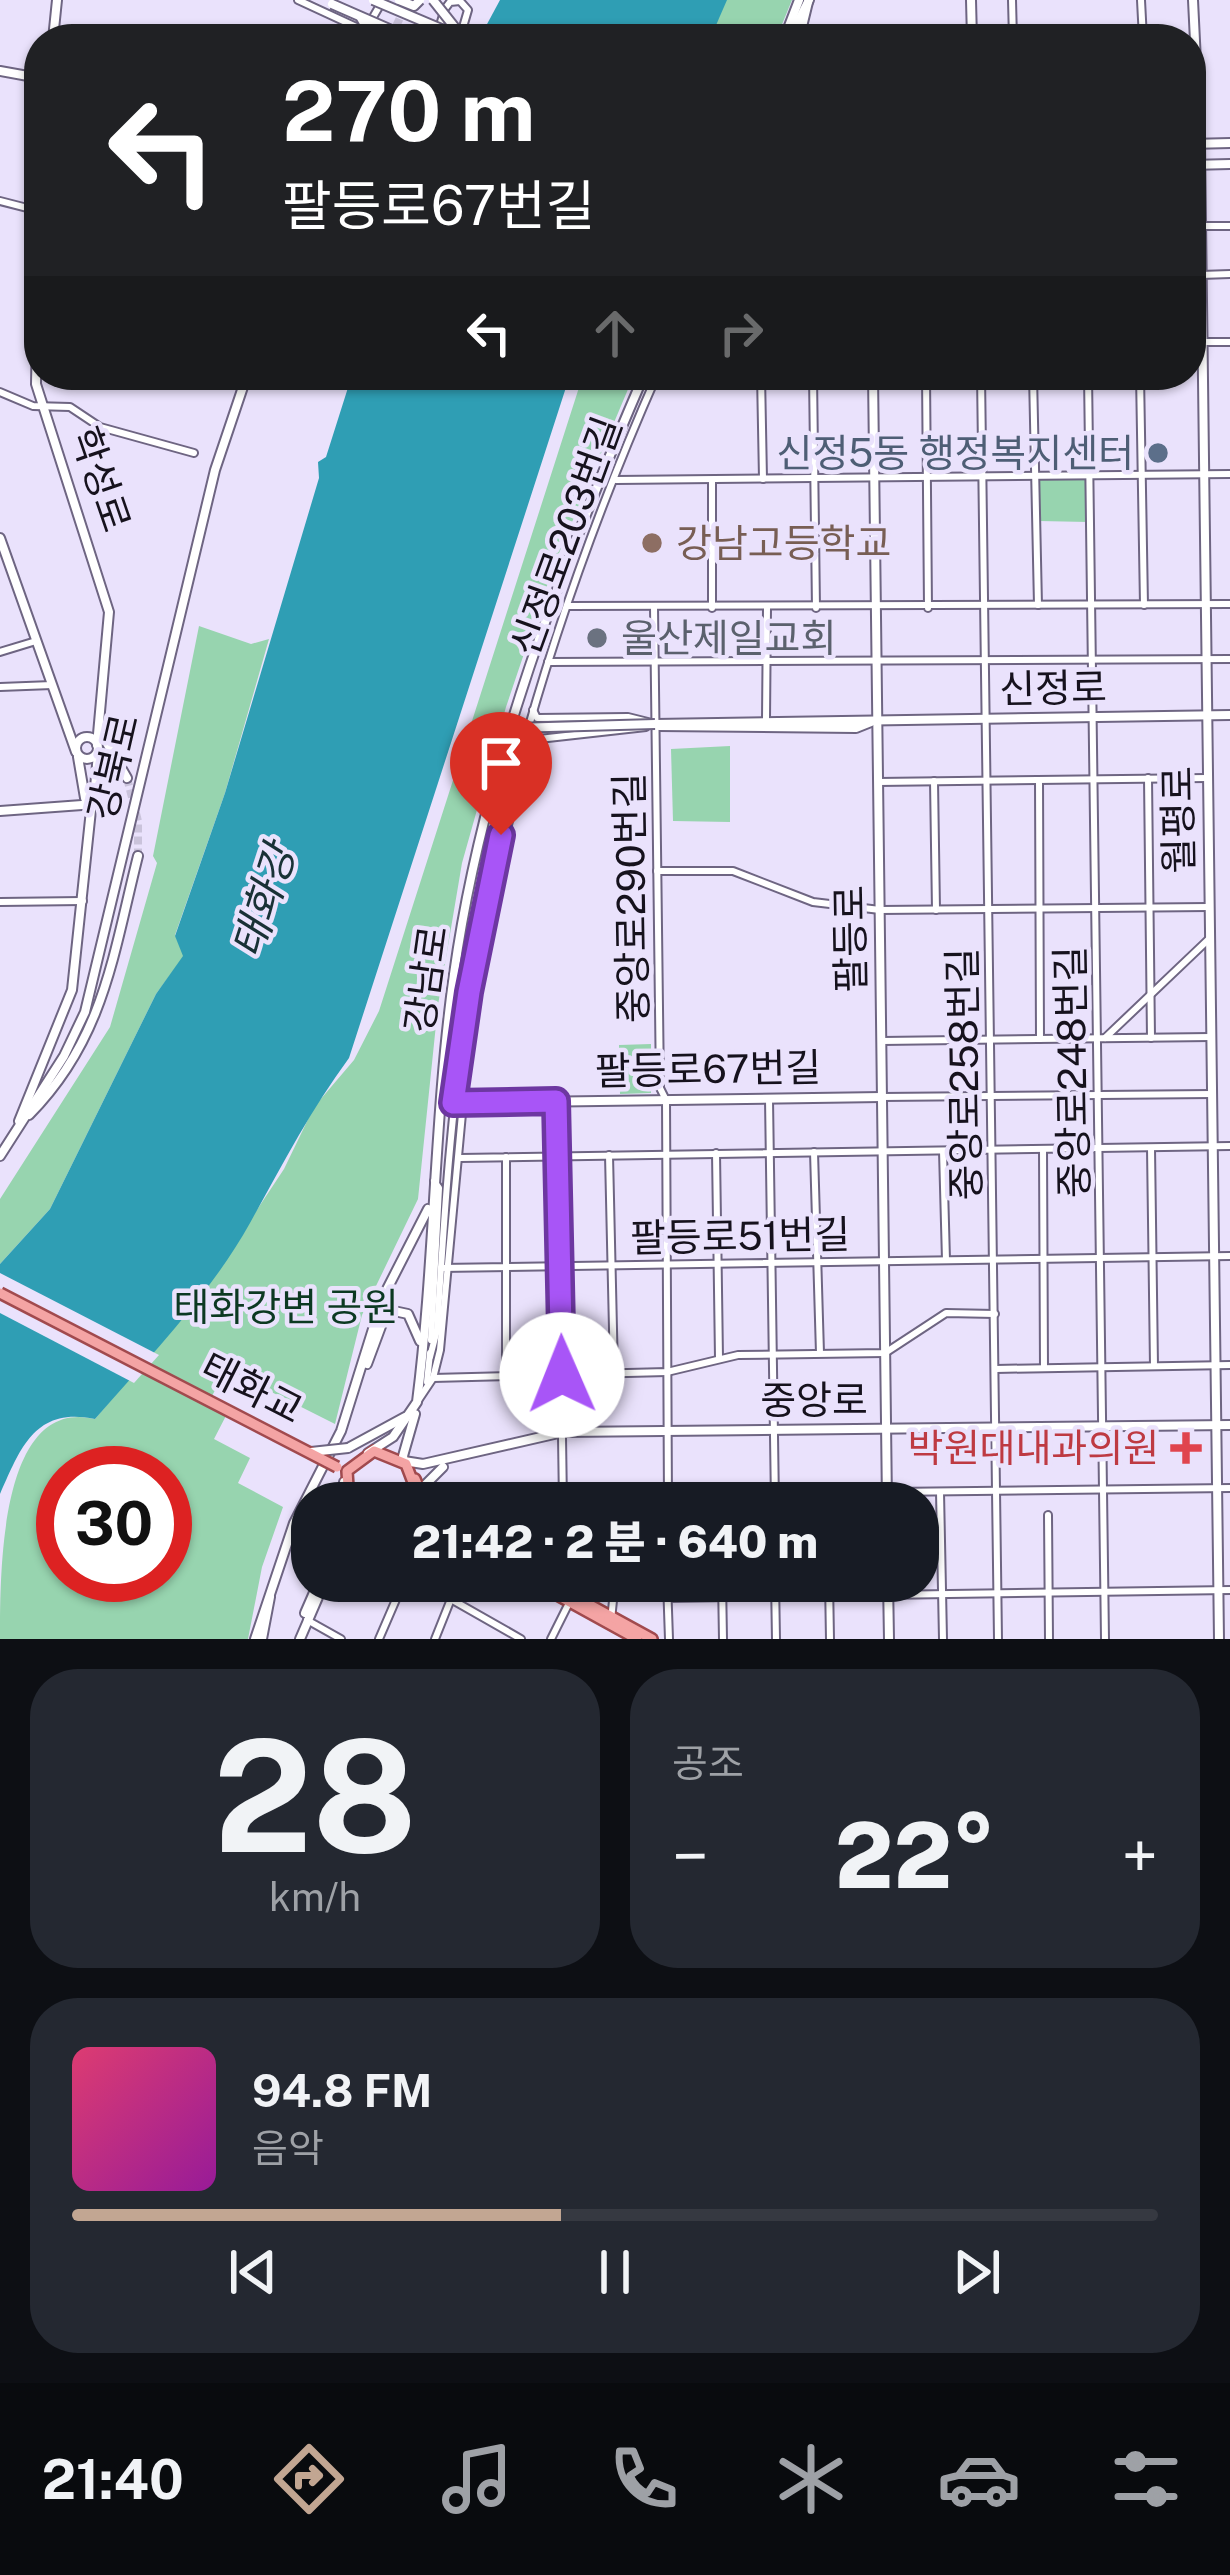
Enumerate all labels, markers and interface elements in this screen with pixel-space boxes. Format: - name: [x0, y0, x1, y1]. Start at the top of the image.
- text: 270 m: [282, 61, 535, 160]
- icon: left: [84, 72, 240, 228]
- text: 팔등로67번길: [282, 174, 595, 237]
- icon: left: [456, 300, 522, 366]
- icon: ahead: [582, 300, 648, 366]
- icon: right: [708, 300, 774, 366]
- street label: 신정로203번길: [501, 410, 631, 662]
- street label: 학성로: [62, 421, 140, 537]
- place label: 신정5동 행정복지센터: [777, 430, 1134, 476]
- marker: 신정5동 행정복지센터: [1145, 440, 1171, 466]
- place label: 강남고등학교: [676, 520, 891, 566]
- marker: 강남고등학교: [639, 530, 665, 556]
- place label: 울산제일교회: [621, 615, 836, 661]
- marker: 울산제일교회: [584, 625, 610, 651]
- street label: 신정로: [999, 664, 1107, 712]
- street label: 강북로: [78, 709, 148, 825]
- pin: [450, 712, 552, 835]
- icon: arrive: [468, 730, 534, 796]
- street label: 월평로: [1154, 766, 1202, 874]
- street label: 중앙로290번길: [606, 772, 656, 1024]
- water label: 태화강: [222, 833, 306, 964]
- street label: 팔등로: [826, 885, 874, 993]
- street label: 강남로: [396, 923, 456, 1035]
- street label: 중앙로248번길: [1047, 945, 1097, 1199]
- street label: 중앙로258번길: [939, 947, 989, 1201]
- street label: 팔등로67번길: [594, 1044, 822, 1094]
- street label: 팔등로51번길: [629, 1211, 851, 1261]
- park label: 태화강변 공원: [174, 1284, 398, 1330]
- position arrow: [499, 1312, 625, 1438]
- street label: 태화교: [194, 1343, 310, 1433]
- street label: 중앙로: [760, 1377, 868, 1423]
- place label: 박원대내과의원: [908, 1425, 1159, 1471]
- marker: 박원대내과의원: [1170, 1432, 1202, 1464]
- speed limit sign: 30: [36, 1446, 192, 1602]
- text: 21:42 · 2 분 · 640 m: [412, 1515, 818, 1568]
- text: 28: [213, 1704, 417, 1887]
- text: 공조: [672, 1740, 744, 1786]
- text: 22°: [835, 1802, 995, 1908]
- text: −: [672, 1817, 709, 1895]
- text: +: [1121, 1817, 1158, 1895]
- text: km/h: [269, 1874, 361, 1920]
- text: 94.8 FM: [252, 2064, 432, 2117]
- text: 음악: [252, 2125, 324, 2171]
- icon: previous: [220, 2239, 286, 2305]
- icon: pause: [582, 2239, 648, 2305]
- icon: next: [944, 2239, 1010, 2305]
- icon: directions: [267, 2437, 351, 2521]
- icon: music: [435, 2437, 519, 2521]
- icon: phone: [602, 2437, 686, 2521]
- icon: climate: [769, 2437, 853, 2521]
- icon: car: [937, 2437, 1021, 2521]
- icon: filters: [1104, 2437, 1188, 2521]
- text: 21:40: [42, 2448, 184, 2511]

